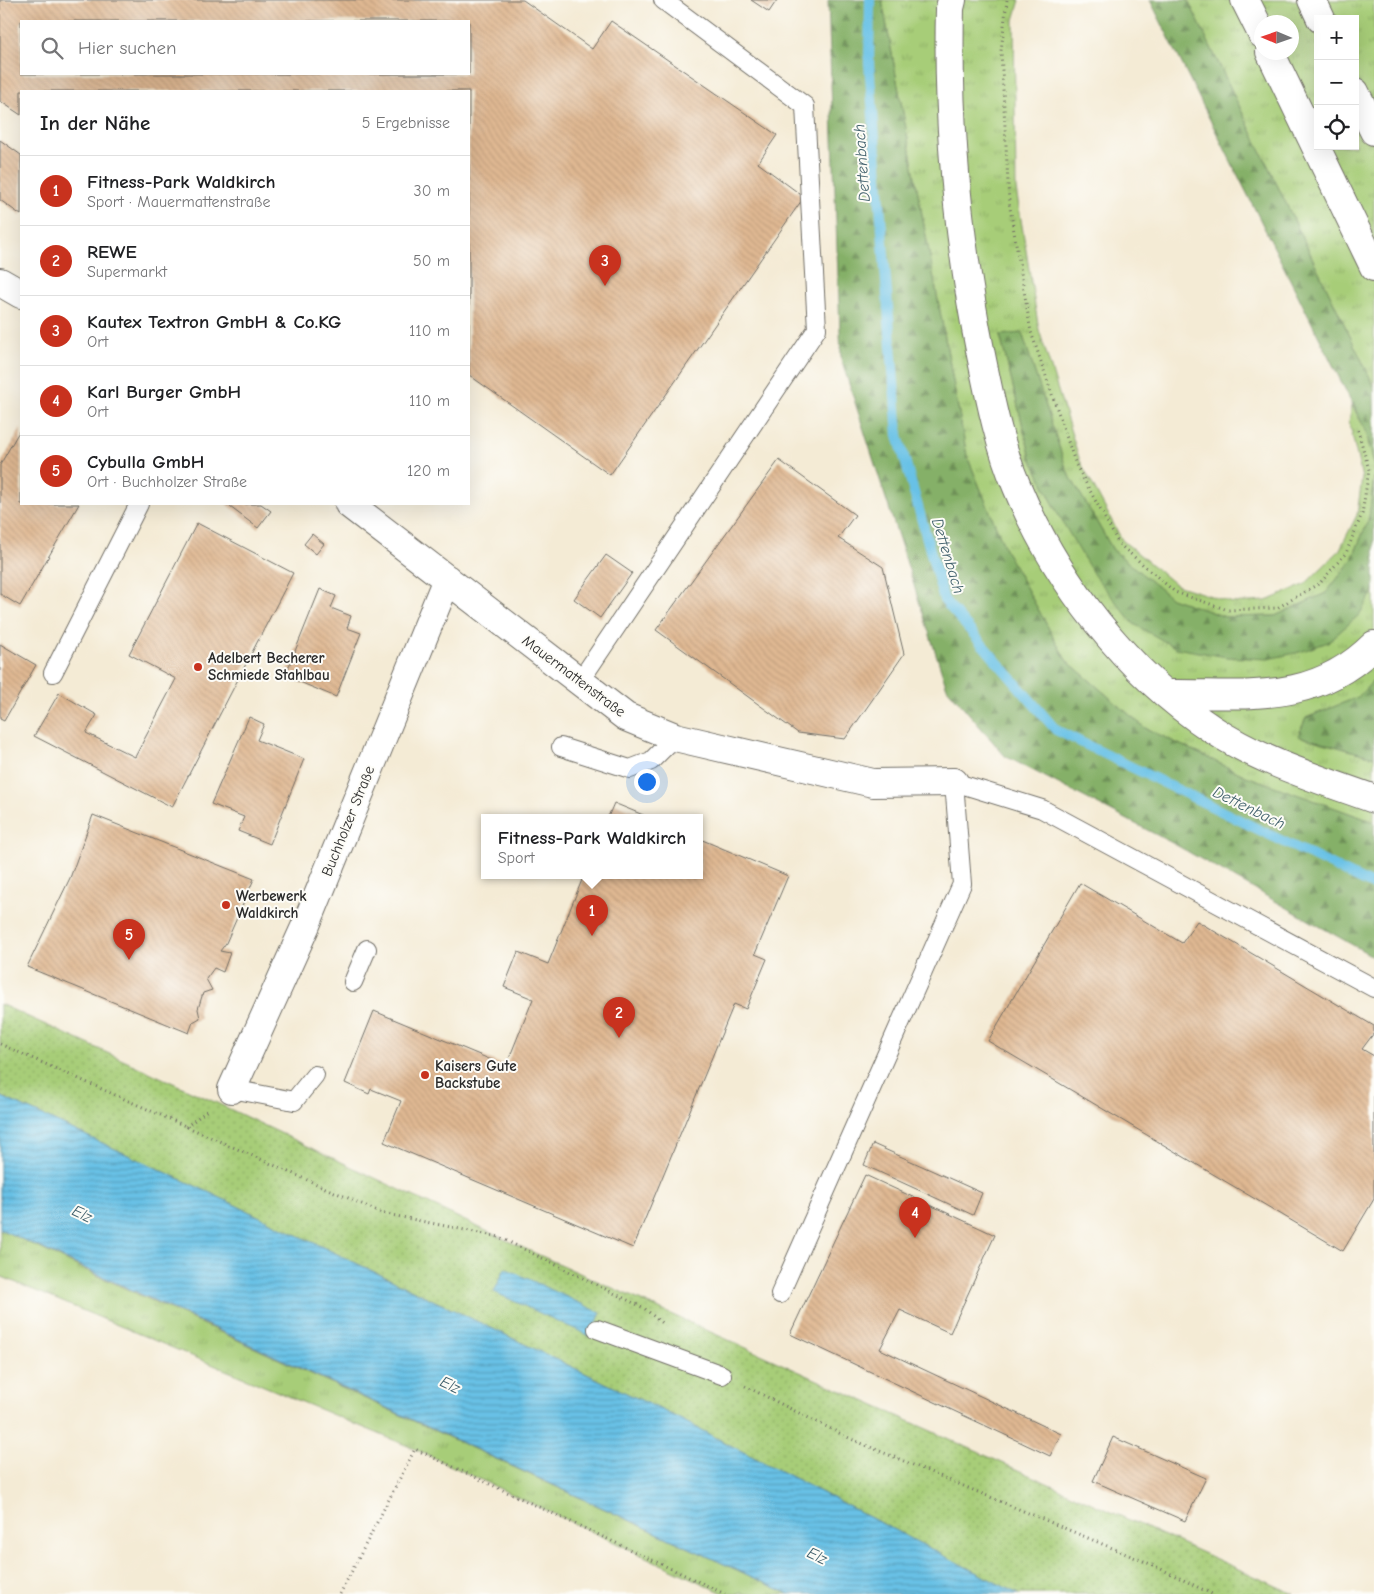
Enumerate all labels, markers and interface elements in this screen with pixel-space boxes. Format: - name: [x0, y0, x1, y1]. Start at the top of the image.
- north arrow: [1254, 15, 1299, 60]
- map controls: [1314, 15, 1359, 150]
- button: +: [1314, 15, 1359, 60]
- search box: [20, 20, 470, 75]
- icon: search: [38, 34, 66, 62]
- text: Hier suchen: [78, 37, 176, 59]
- button: −: [1314, 60, 1359, 105]
- button: locate: [1314, 105, 1359, 150]
- text: In der Nähe: [40, 111, 150, 135]
- text: 5 Ergebnisse: [362, 114, 450, 132]
- water label: Dettenbach: [850, 123, 874, 203]
- text: Fitness-Park Waldkirch: [87, 171, 275, 193]
- text: 1: [53, 182, 59, 200]
- text: 30 m: [414, 182, 450, 200]
- text: Sport · Mauermattenstraße: [87, 193, 270, 211]
- text: REWE: [87, 241, 137, 263]
- pin: 3: [589, 245, 621, 286]
- text: 2: [52, 252, 60, 270]
- text: 50 m: [413, 252, 450, 270]
- text: Supermarkt: [87, 263, 167, 281]
- text: Kautex Textron GmbH & Co.KG: [87, 311, 342, 333]
- text: 3: [52, 322, 60, 340]
- text: 110 m: [409, 322, 450, 340]
- text: Ort: [87, 333, 108, 351]
- text: Karl Burger GmbH: [87, 381, 241, 403]
- text: 4: [52, 392, 60, 410]
- text: 110 m: [409, 392, 450, 410]
- text: Ort: [87, 403, 108, 421]
- text: Cybulla GmbH: [87, 451, 204, 473]
- text: 5: [52, 462, 60, 480]
- text: 120 m: [407, 462, 450, 480]
- text: Ort · Buchholzer Straße: [87, 473, 247, 491]
- water label: Dettenbach: [928, 516, 968, 596]
- street label: Mauermattenstraße: [519, 631, 630, 721]
- place label: Adelbert Becherer Schmiede Stahlbau: [208, 649, 330, 684]
- marker: Adelbert Becherer Schmiede Stahlbau: [192, 661, 204, 673]
- street label: Buchholzer Straße: [318, 763, 379, 879]
- your location: [634, 769, 660, 795]
- water label: Dettenbach: [1210, 783, 1288, 833]
- popup: [481, 814, 703, 879]
- text: Fitness-Park Waldkirch: [498, 827, 686, 849]
- text: Sport: [498, 849, 535, 867]
- place label: Werbewerk Waldkirch: [236, 887, 307, 922]
- pin: 1: [576, 895, 608, 936]
- marker: Werbewerk Waldkirch: [220, 899, 232, 911]
- pin: 5: [113, 919, 145, 960]
- pin: 2: [603, 997, 635, 1038]
- place label: Kaisers Gute Backstube: [435, 1057, 517, 1092]
- marker: Kaisers Gute Backstube: [419, 1069, 431, 1081]
- pin: 4: [899, 1197, 931, 1238]
- water label: Elz: [69, 1202, 96, 1227]
- water label: Elz: [437, 1373, 464, 1398]
- water label: Elz: [804, 1544, 831, 1569]

